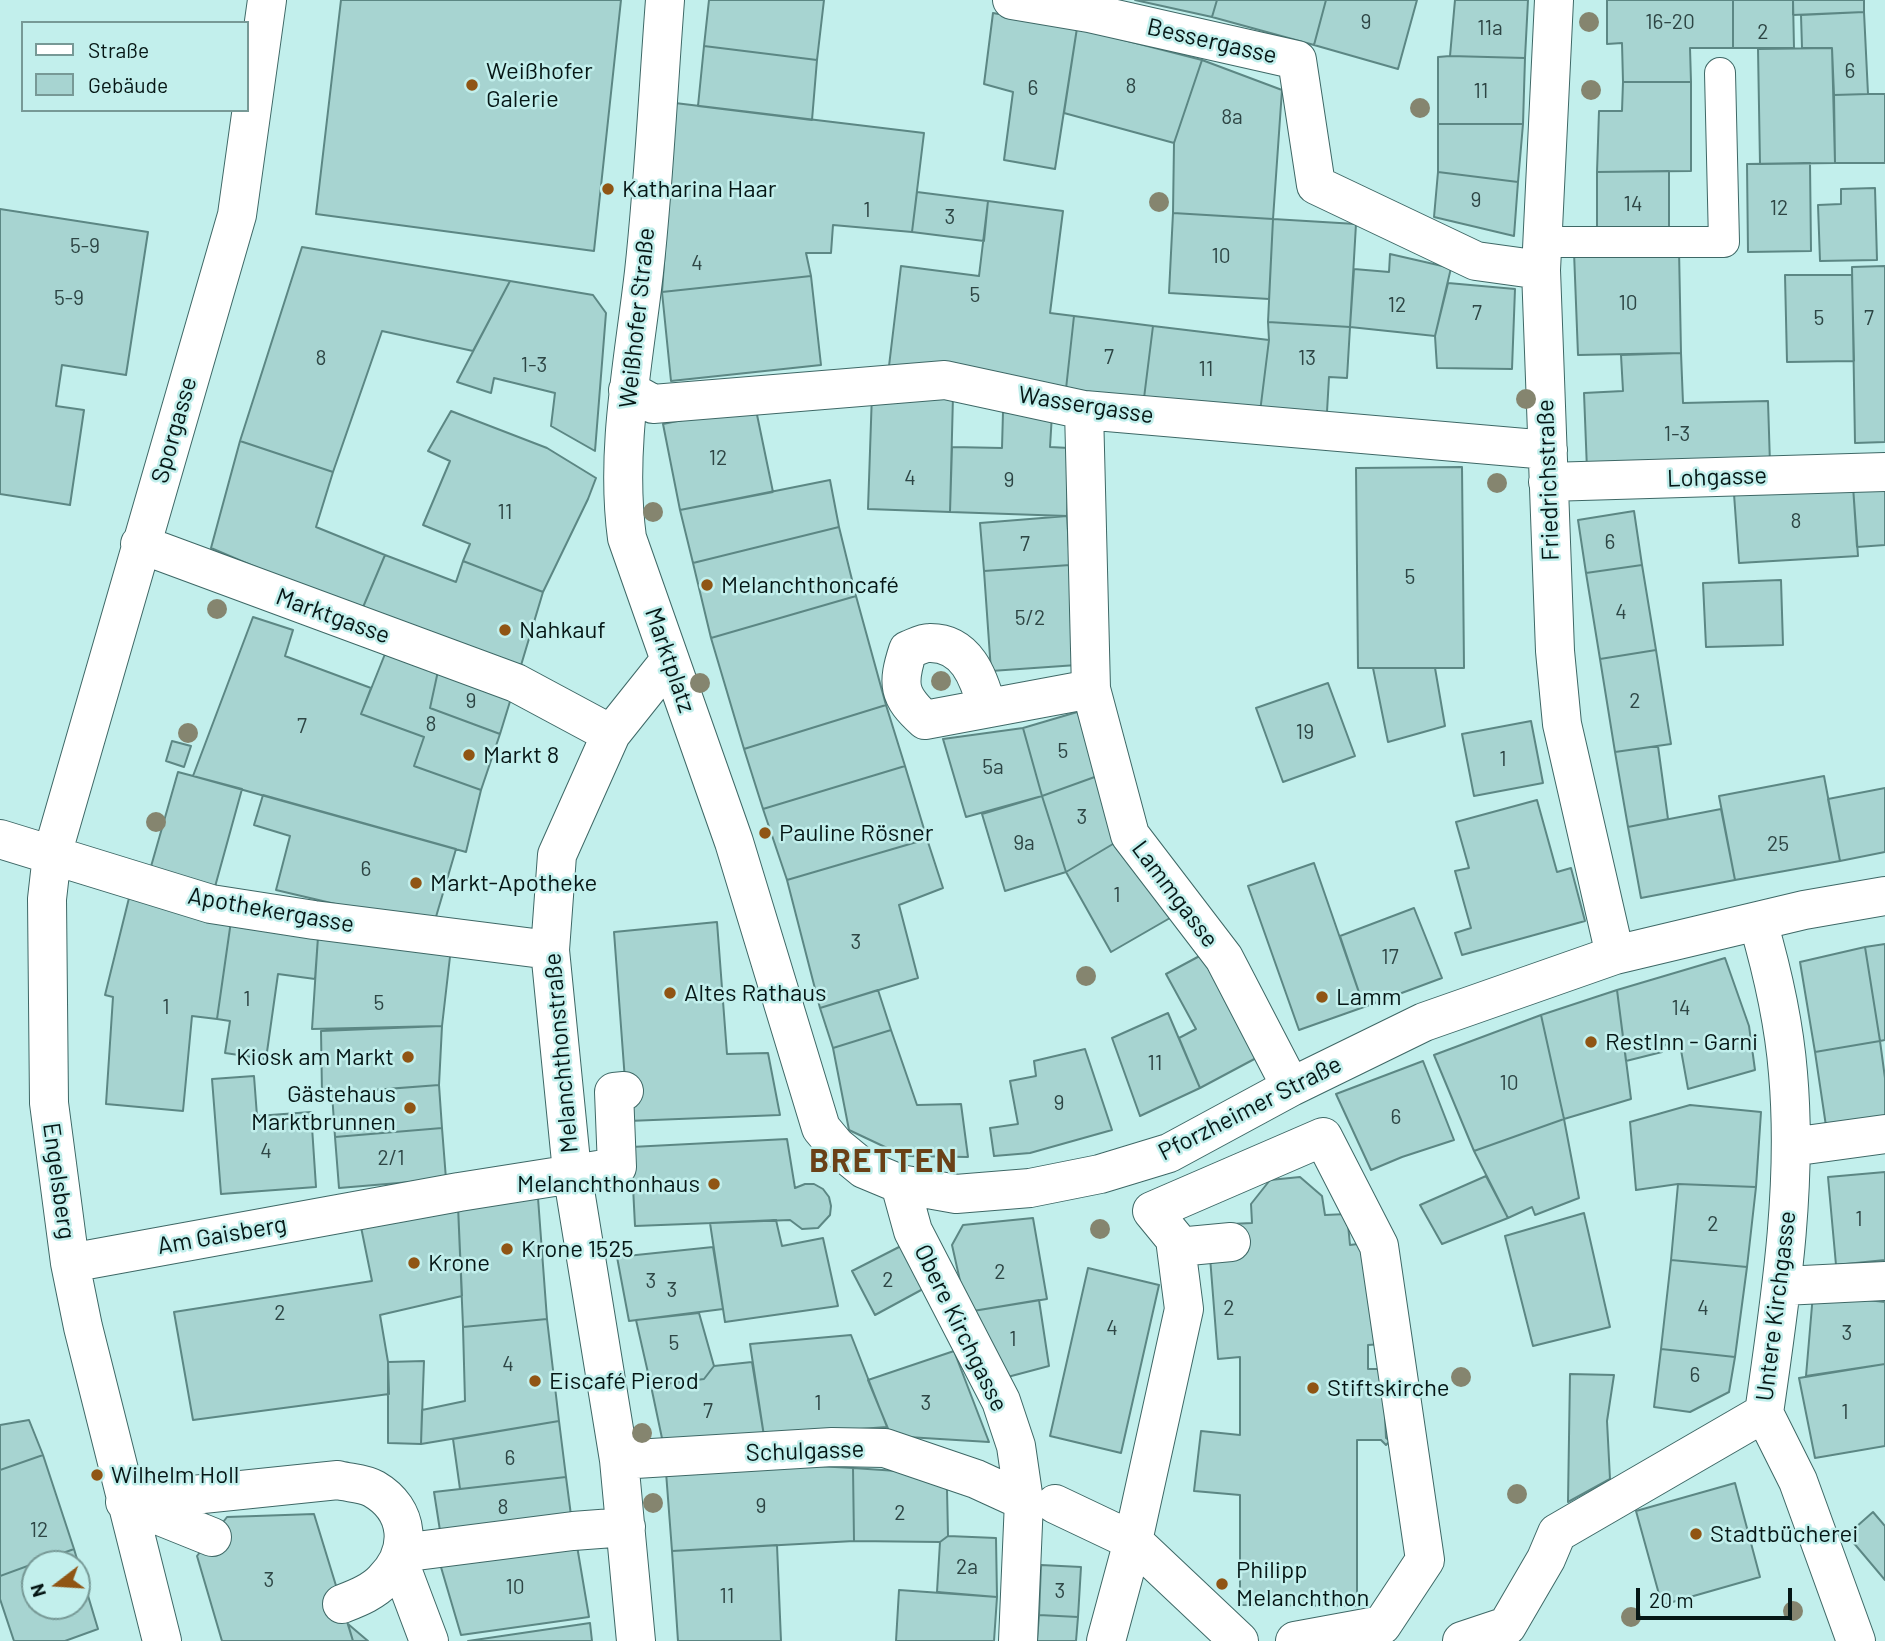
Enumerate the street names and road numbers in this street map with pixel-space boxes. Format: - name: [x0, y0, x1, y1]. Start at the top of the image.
- street label: Bessergasse: [1144, 12, 1280, 70]
- street label: Weißhofer Straße: [613, 226, 661, 410]
- street label: Sporgasse: [145, 374, 203, 486]
- street label: Wassergasse: [1016, 380, 1156, 430]
- street label: Friedrichstraße: [1531, 399, 1565, 561]
- street label: Lohgasse: [1666, 461, 1768, 493]
- street label: Marktgasse: [272, 582, 394, 650]
- street label: Marktplatz: [639, 604, 701, 716]
- street label: Lammgasse: [1126, 835, 1224, 953]
- street label: Apothekergasse: [186, 881, 356, 939]
- street label: Melanchthonstraße: [538, 952, 584, 1154]
- street label: Pforzheimer Straße: [1154, 1049, 1346, 1167]
- street label: Engelsberg: [37, 1121, 81, 1241]
- street label: Am Gaisberg: [155, 1209, 289, 1261]
- street label: Untere Kirchgasse: [1750, 1209, 1802, 1403]
- street label: Obere Kirchgasse: [908, 1240, 1014, 1416]
- street label: Schulgasse: [745, 1435, 865, 1467]

